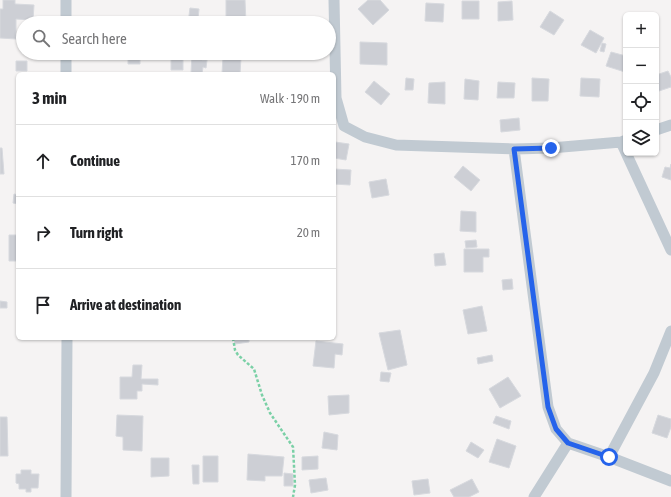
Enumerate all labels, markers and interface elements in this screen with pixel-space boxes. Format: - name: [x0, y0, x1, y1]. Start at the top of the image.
- map controls: [623, 12, 659, 156]
- button: +: [623, 12, 659, 48]
- search box: [16, 16, 336, 60]
- icon: search: [30, 27, 52, 49]
- text: Search here: [62, 30, 127, 47]
- button: −: [623, 48, 659, 84]
- button: locate: [623, 84, 659, 120]
- text: 3 min: [32, 88, 67, 108]
- text: Walk · 190 m: [260, 91, 320, 106]
- button: layers: [623, 120, 659, 156]
- route end: [542, 139, 560, 157]
- icon: ahead: [32, 150, 54, 172]
- text: Continue: [70, 152, 120, 169]
- text: 170 m: [291, 153, 320, 168]
- icon: right: [32, 222, 54, 244]
- text: Turn right: [70, 224, 123, 241]
- text: 20 m: [297, 225, 320, 240]
- icon: arrive: [32, 294, 54, 316]
- text: Arrive at destination: [70, 296, 181, 313]
- route start: [600, 448, 618, 466]

